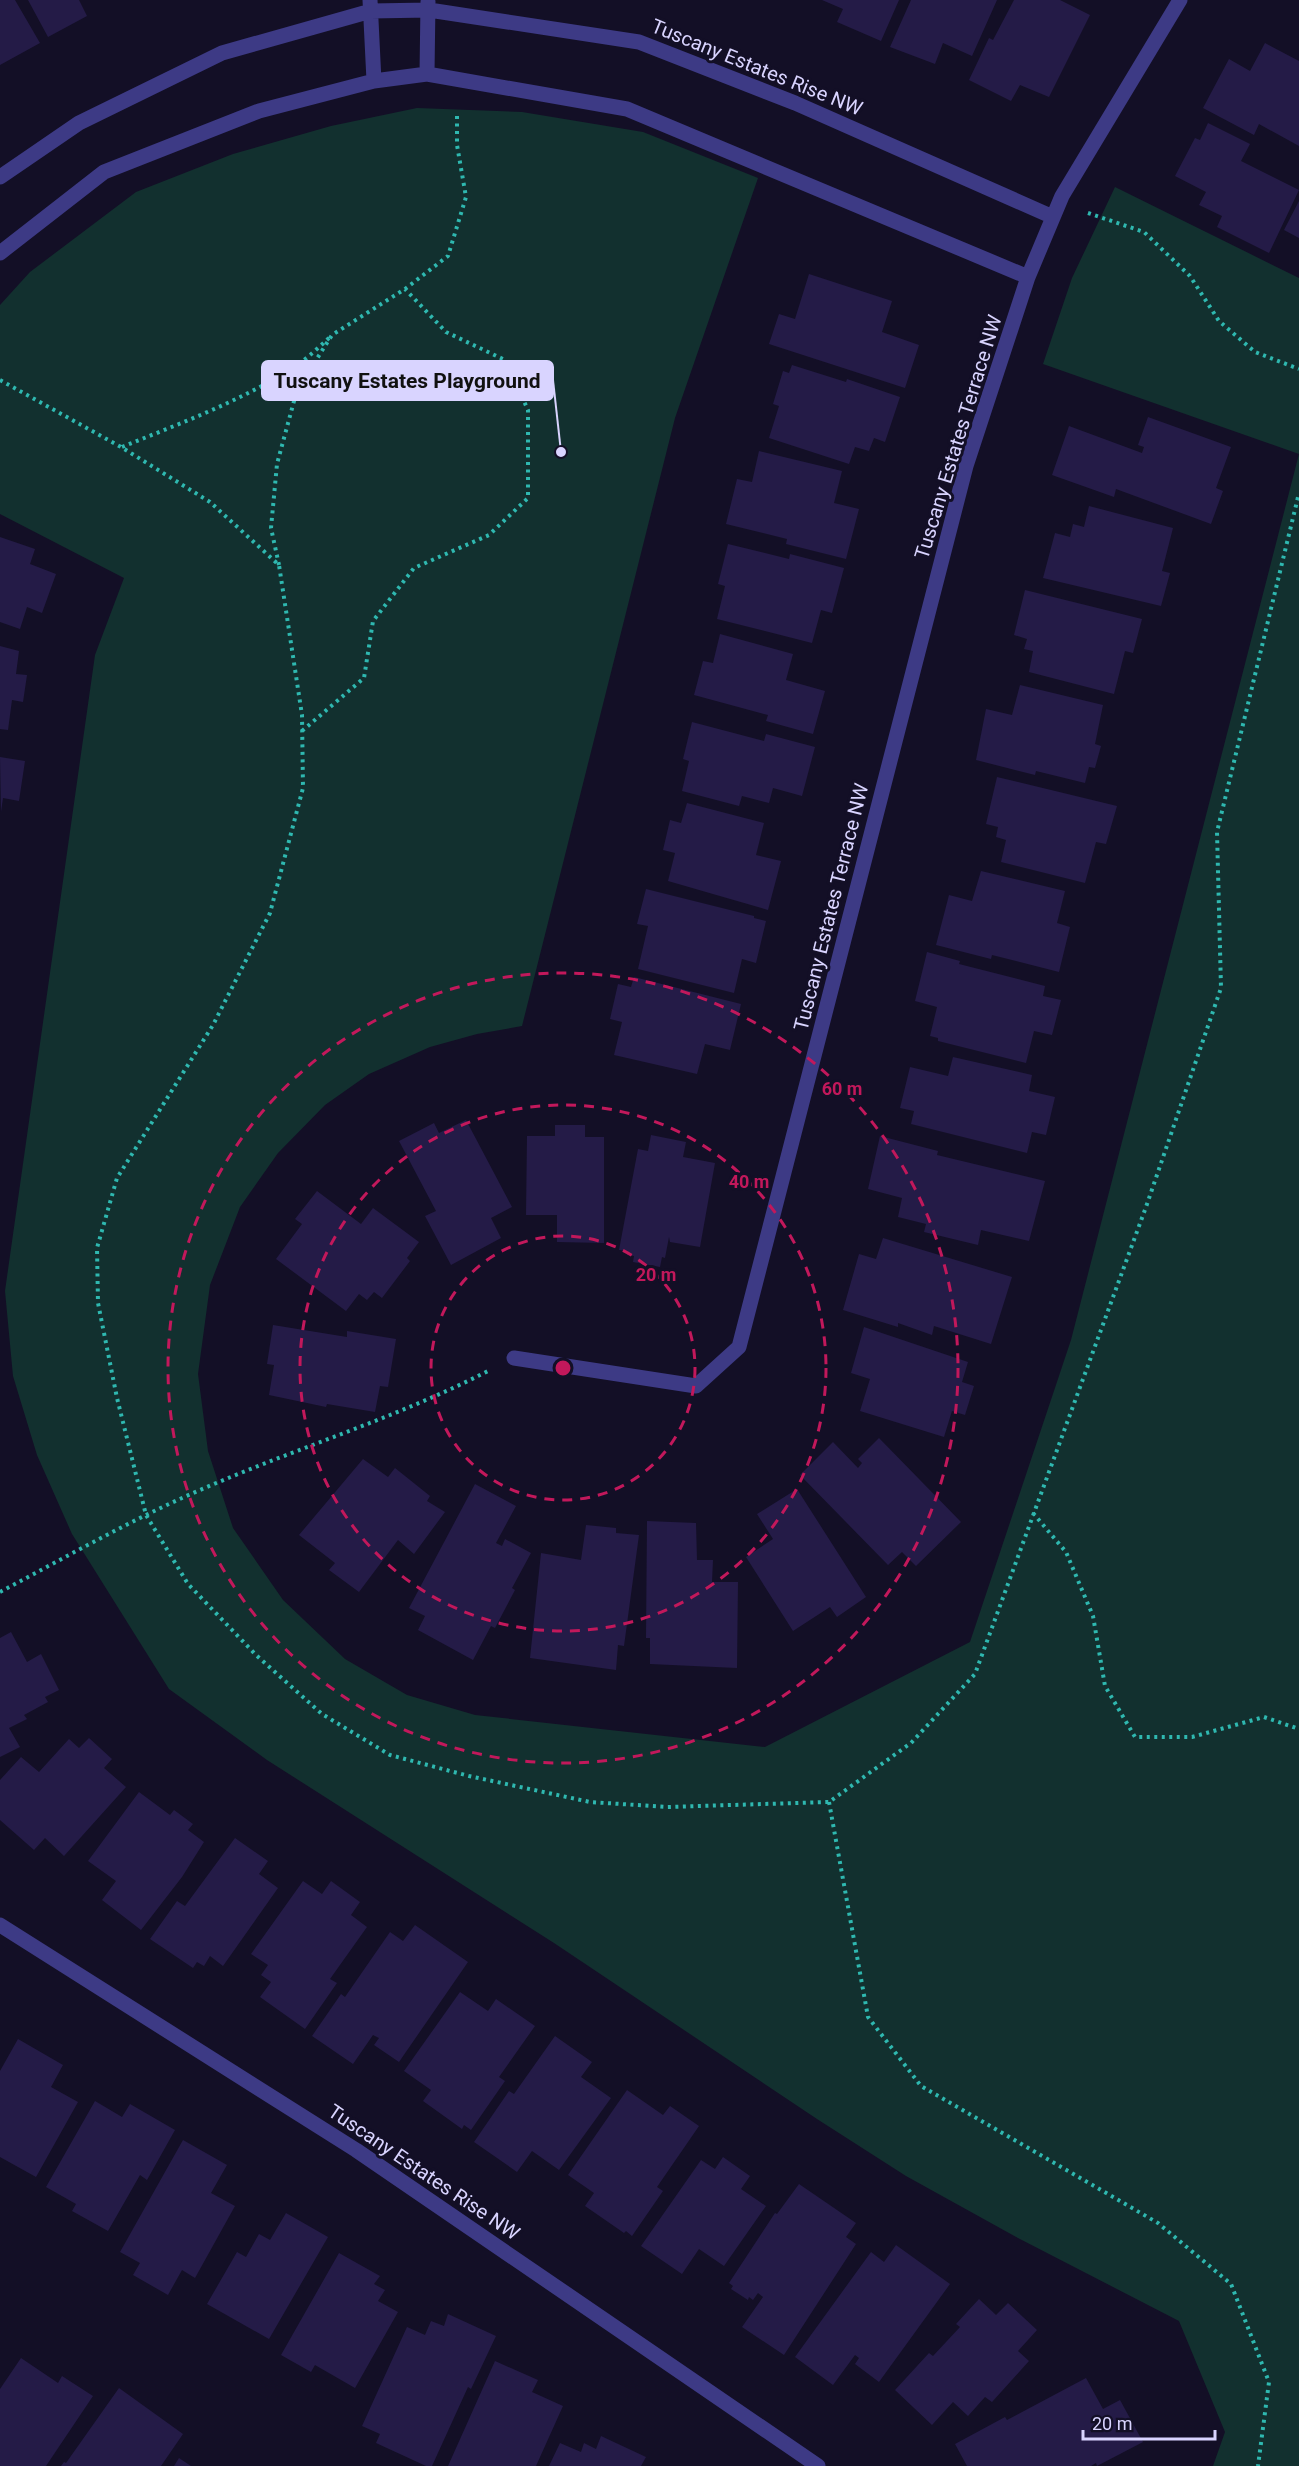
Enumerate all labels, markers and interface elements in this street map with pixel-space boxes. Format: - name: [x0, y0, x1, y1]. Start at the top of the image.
- street label: Tuscany Estates Rise NW: [648, 14, 866, 121]
- street label: Tuscany Estates Terrace NW: [909, 312, 1007, 562]
- callout: Tuscany Estates Playground: [262, 361, 553, 400]
- text: Tuscany Estates Playground: [273, 369, 541, 393]
- street label: Tuscany Estates Terrace NW: [789, 781, 873, 1033]
- text: 60 m: [822, 1078, 862, 1099]
- text: 40 m: [729, 1171, 769, 1192]
- text: 20 m: [636, 1264, 676, 1285]
- centre of rings: [553, 1358, 573, 1378]
- street label: Tuscany Estates Rise NW: [324, 2099, 525, 2245]
- scale bar: [1083, 2403, 1215, 2441]
- text: 20 m: [1092, 2413, 1132, 2434]

